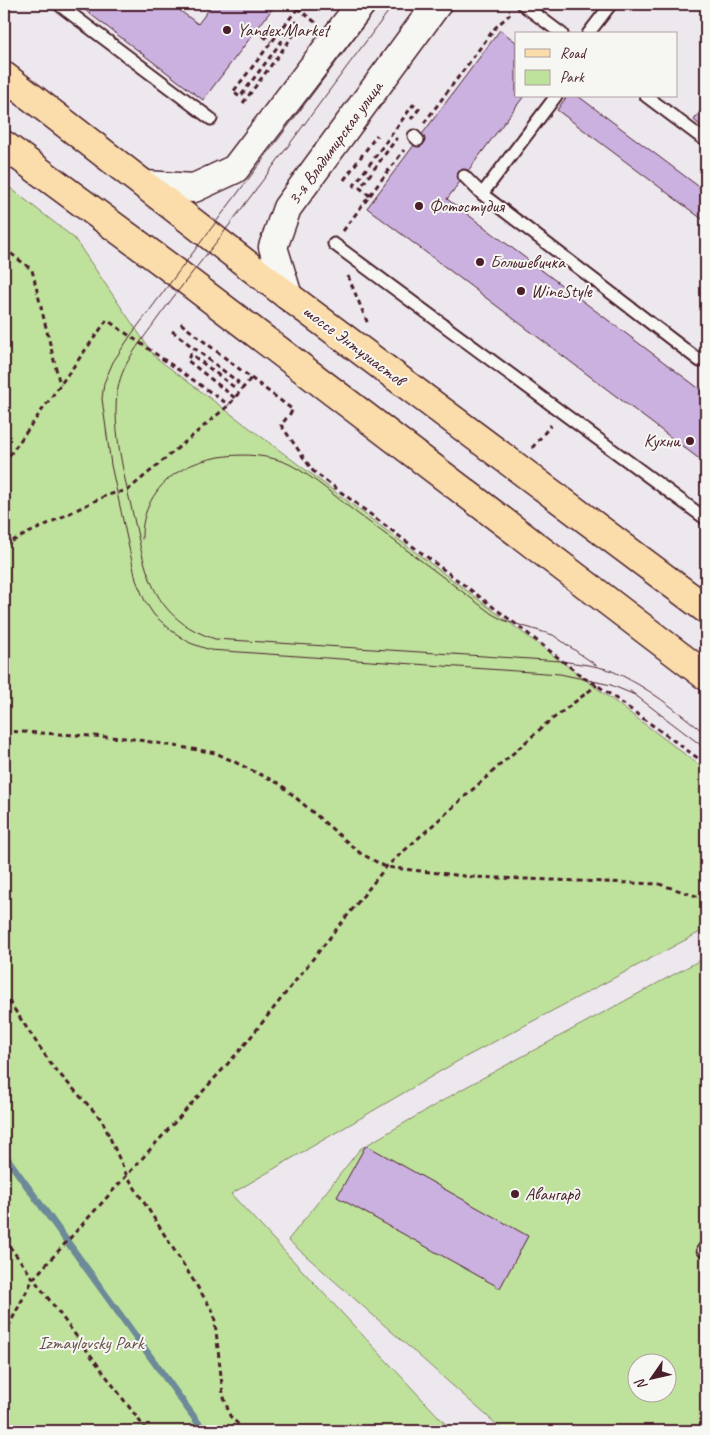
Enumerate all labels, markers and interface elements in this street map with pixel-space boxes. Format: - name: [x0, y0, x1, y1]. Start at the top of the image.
- place label: Yandex.Market: [237, 19, 332, 41]
- marker: Yandex.Market: [221, 24, 233, 36]
- legend: [515, 32, 678, 98]
- text: Road: [560, 44, 587, 63]
- text: Park: [560, 68, 585, 87]
- street label: 3-я Владимирская улица: [283, 75, 388, 209]
- place label: Фотостудия: [429, 195, 505, 217]
- marker: Фотостудия: [413, 200, 425, 212]
- place label: Большевичка: [490, 251, 566, 273]
- marker: Большевичка: [474, 256, 486, 268]
- place label: WineStyle: [531, 280, 593, 302]
- marker: WineStyle: [515, 285, 527, 297]
- street label: шоссе Энтузиастов: [299, 300, 412, 393]
- place label: Кухни: [644, 430, 681, 452]
- marker: Кухни: [684, 435, 696, 447]
- place label: Авангард: [525, 1183, 581, 1205]
- marker: Авангард: [509, 1188, 521, 1200]
- park label: Izmaylovsky Park: [38, 1332, 145, 1354]
- north arrow: [628, 1352, 678, 1402]
- text: N: [631, 1375, 651, 1393]

